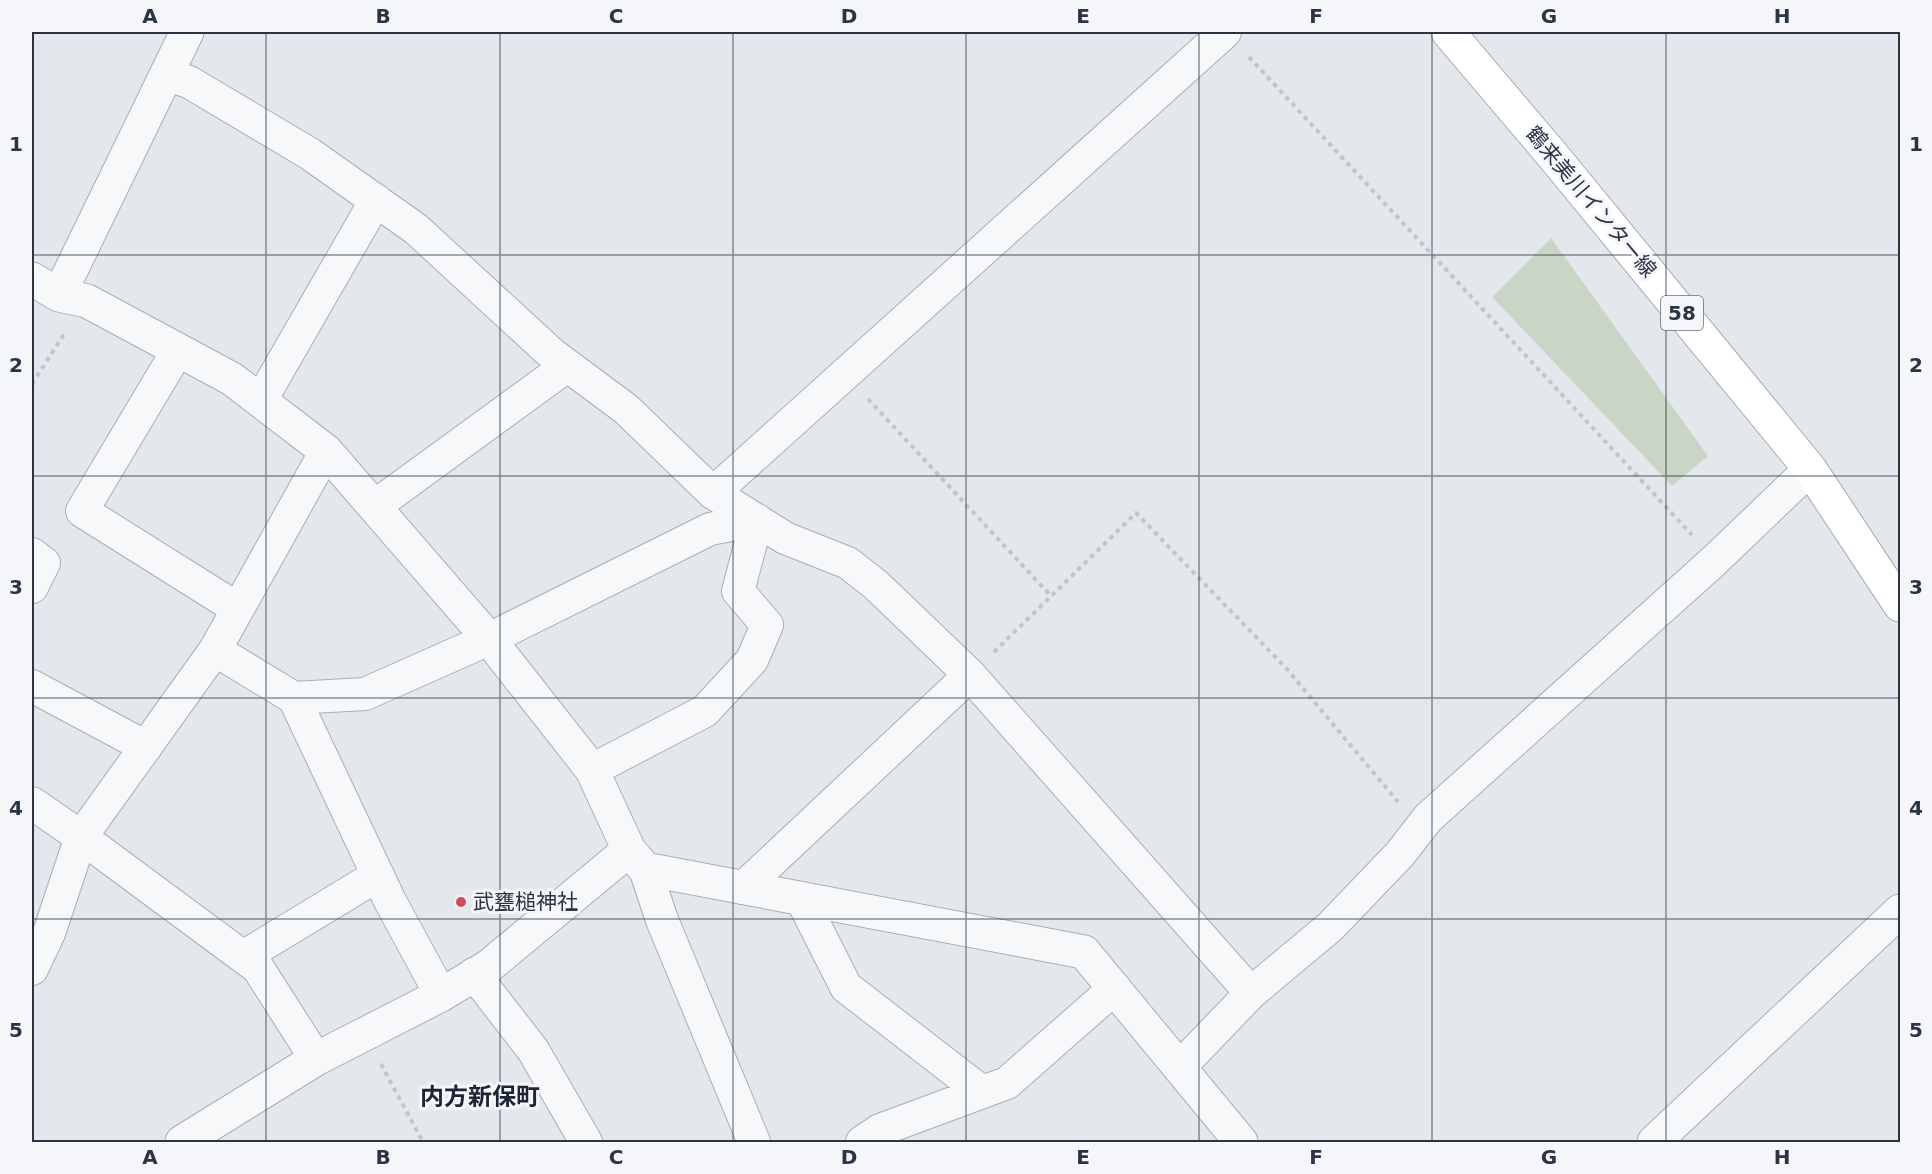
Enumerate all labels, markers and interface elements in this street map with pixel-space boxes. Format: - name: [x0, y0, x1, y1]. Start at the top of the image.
- text: A: [142, 4, 158, 28]
- text: B: [375, 4, 391, 28]
- text: C: [609, 4, 623, 28]
- text: D: [841, 4, 857, 28]
- text: E: [1076, 4, 1090, 28]
- text: F: [1309, 4, 1323, 28]
- text: G: [1541, 4, 1557, 28]
- text: H: [1774, 4, 1790, 28]
- street label: 鶴来美川インター線: [1521, 122, 1661, 282]
- text: 1: [9, 132, 23, 156]
- text: 1: [1909, 132, 1923, 156]
- road number: 58: [1661, 296, 1703, 330]
- text: 2: [9, 353, 23, 377]
- text: 2: [1909, 353, 1923, 377]
- text: 3: [9, 575, 23, 599]
- text: 3: [1909, 575, 1923, 599]
- text: 4: [9, 796, 23, 820]
- text: 4: [1909, 796, 1923, 820]
- place label: 武甕槌神社: [473, 890, 578, 914]
- marker: 武甕槌神社: [454, 895, 468, 909]
- text: 5: [9, 1018, 23, 1042]
- text: 5: [1909, 1018, 1923, 1042]
- district label: 内方新保町: [420, 1083, 540, 1111]
- text: A: [142, 1145, 158, 1169]
- text: B: [375, 1145, 391, 1169]
- text: C: [609, 1145, 623, 1169]
- text: D: [841, 1145, 857, 1169]
- text: E: [1076, 1145, 1090, 1169]
- text: F: [1309, 1145, 1323, 1169]
- text: G: [1541, 1145, 1557, 1169]
- text: H: [1774, 1145, 1790, 1169]

